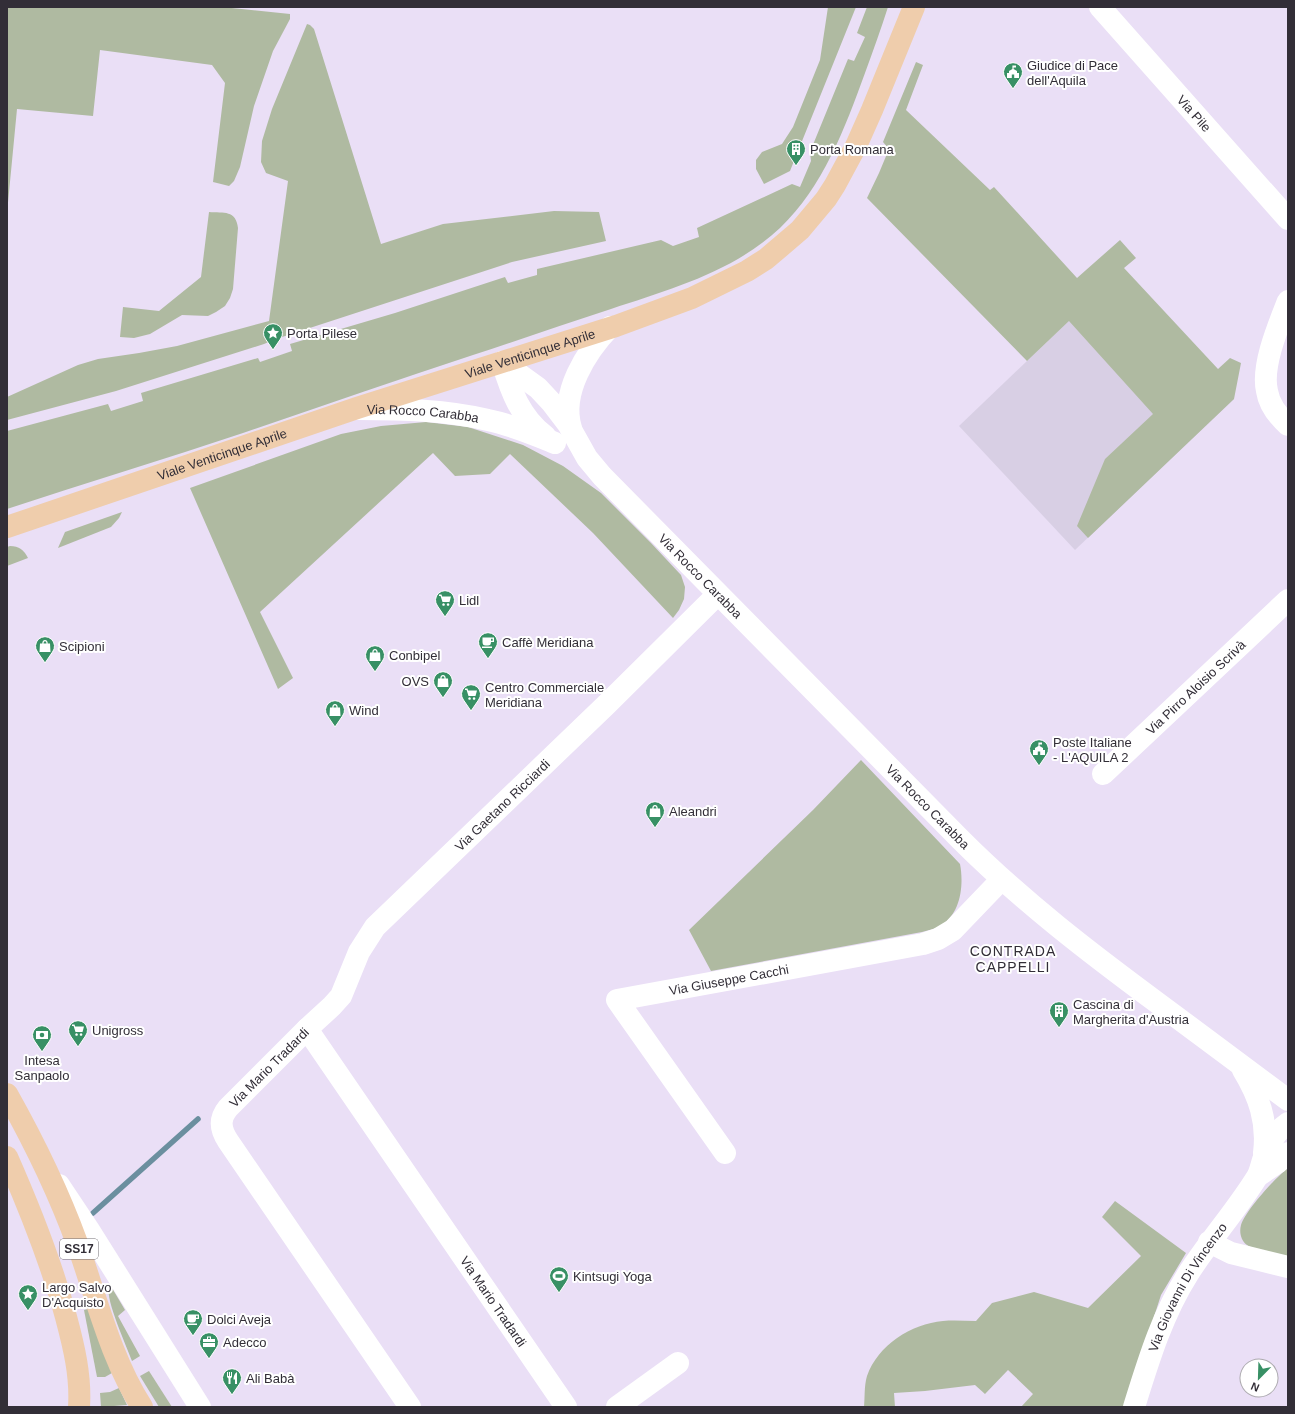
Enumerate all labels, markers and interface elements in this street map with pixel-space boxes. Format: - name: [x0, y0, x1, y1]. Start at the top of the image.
- place label: Giudice di Pace dell'Aquila: [1027, 58, 1118, 88]
- public building icon: Giudice di Pace dell'Aquila: [1002, 61, 1024, 89]
- street label: Via Pile: [1174, 92, 1214, 135]
- building icon: Porta Romana: [785, 138, 807, 166]
- place label: Porta Romana: [810, 142, 895, 157]
- place icon: Porta Pilese: [262, 322, 284, 350]
- place label: Porta Pilese: [287, 326, 357, 341]
- street label: Viale Venticinque Aprile: [463, 326, 597, 381]
- street label: Via Rocco Carabba: [367, 402, 481, 425]
- street label: Viale Venticinque Aprile: [155, 425, 289, 483]
- street label: Via Rocco Carabba: [656, 531, 746, 622]
- supermarket icon: Lidl: [434, 589, 456, 617]
- place label: Lidl: [459, 593, 479, 608]
- cafe icon: Caffè Meridiana: [477, 631, 499, 659]
- shop icon: Scipioni: [34, 635, 56, 663]
- place label: Caffè Meridiana: [502, 635, 594, 650]
- street label: Via Pirro Aloisio Scrivà: [1143, 636, 1249, 737]
- place label: Scipioni: [59, 639, 105, 654]
- shop icon: Conbipel: [364, 644, 386, 672]
- place label: Conbipel: [389, 648, 440, 663]
- shop icon: OVS: [432, 670, 454, 698]
- place label: OVS: [402, 674, 429, 689]
- place label: Centro Commerciale Meridiana: [485, 680, 604, 710]
- supermarket icon: Centro Commerciale Meridiana: [460, 683, 482, 711]
- shop icon: Wind: [324, 699, 346, 727]
- place label: Wind: [349, 703, 379, 718]
- place label: Poste Italiane - L'AQUILA 2: [1053, 735, 1132, 765]
- public building icon: Poste Italiane - L'AQUILA 2: [1028, 738, 1050, 766]
- street label: Via Gaetano Ricciardi: [452, 756, 553, 854]
- street label: Via Rocco Carabba: [883, 761, 973, 852]
- shop icon: Aleandri: [644, 800, 666, 828]
- place label: Aleandri: [669, 804, 717, 819]
- district label: CONTRADA CAPPELLI: [970, 943, 1056, 975]
- street label: Via Giuseppe Cacchi: [668, 961, 790, 998]
- place label: Cascina di Margherita d'Austria: [1073, 997, 1190, 1027]
- building icon: Cascina di Margherita d'Austria: [1048, 1000, 1070, 1028]
- supermarket icon: Unigross: [67, 1019, 89, 1047]
- place label: Unigross: [92, 1023, 144, 1038]
- bank icon: Intesa Sanpaolo: [31, 1024, 53, 1052]
- street label: Via Mario Tradardi: [226, 1024, 312, 1110]
- place label: Intesa Sanpaolo: [15, 1053, 69, 1083]
- street label: Via Giovanni Di Vincenzo: [1145, 1220, 1230, 1354]
- road number: SS17: [60, 1239, 98, 1259]
- street label: Via Mario Tradardi: [457, 1253, 530, 1349]
- sports icon: Kintsugi Yoga: [548, 1265, 570, 1293]
- place label: Kintsugi Yoga: [573, 1269, 653, 1284]
- place label: Largo Salvo D'Acquisto: [42, 1280, 111, 1310]
- place icon: Largo Salvo D'Acquisto: [17, 1283, 39, 1311]
- cafe icon: Dolci Aveja: [182, 1308, 204, 1336]
- place label: Dolci Aveja: [207, 1312, 272, 1327]
- office icon: Adecco: [198, 1331, 220, 1359]
- place label: Adecco: [223, 1335, 266, 1350]
- north arrow: [1239, 1358, 1279, 1398]
- restaurant icon: Ali Babà: [221, 1367, 243, 1395]
- place label: Ali Babà: [246, 1371, 295, 1386]
- text: N: [1249, 1380, 1261, 1394]

